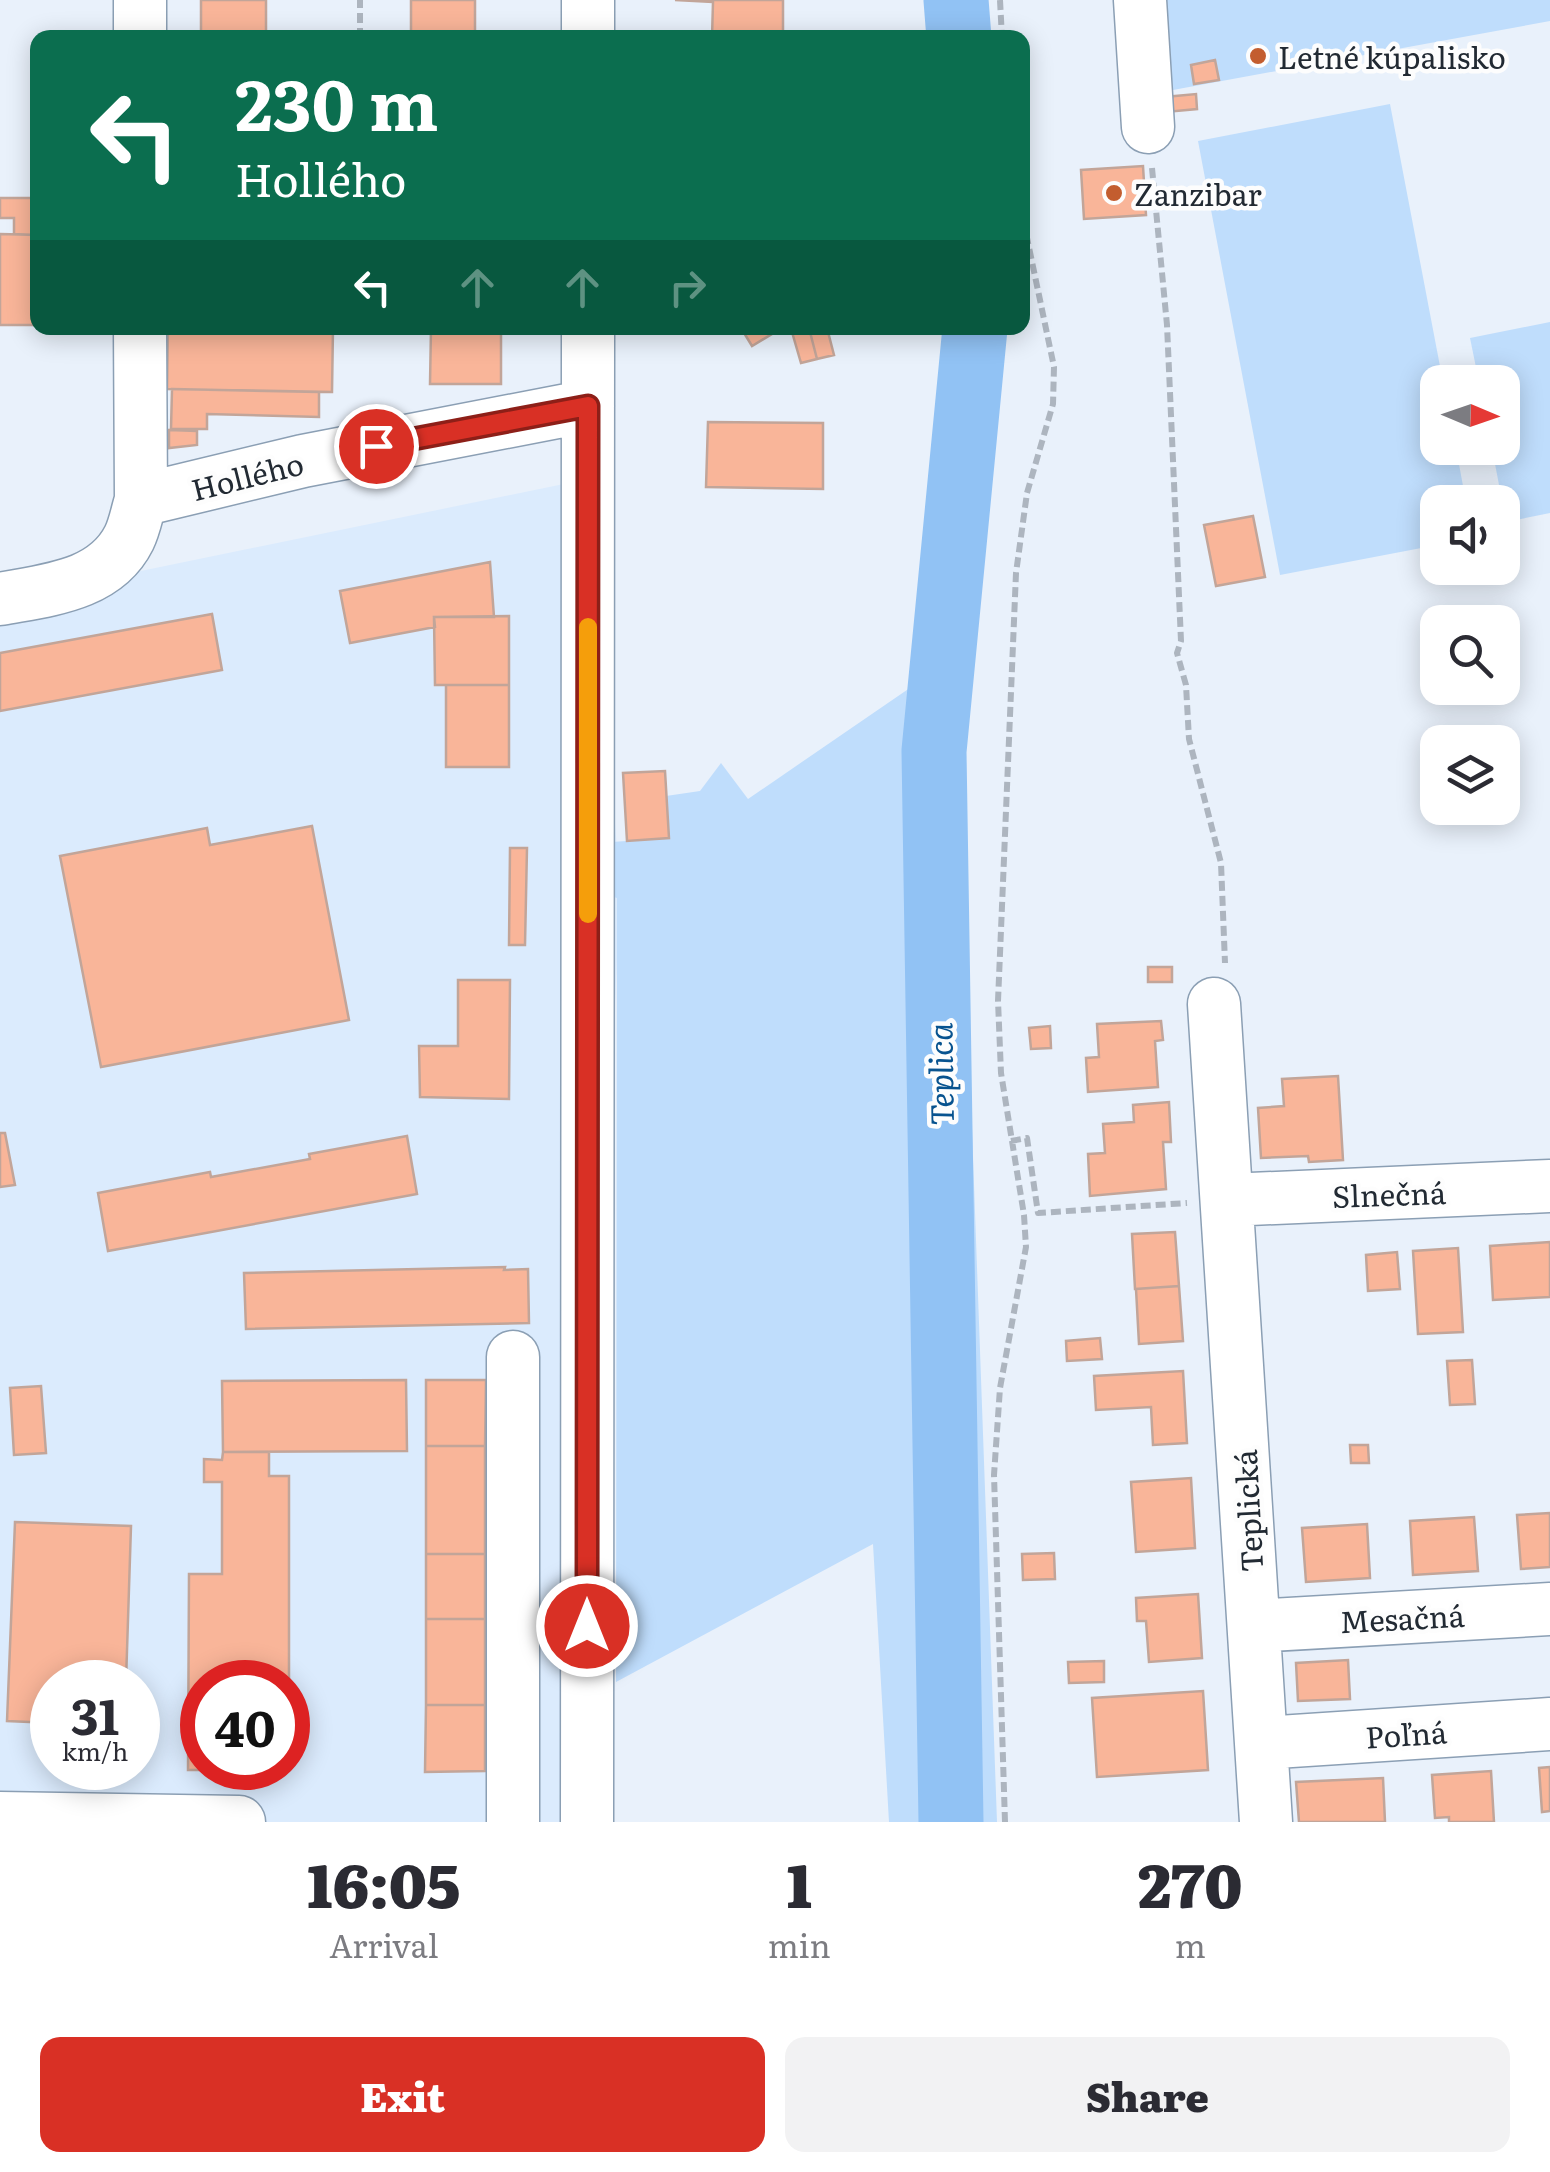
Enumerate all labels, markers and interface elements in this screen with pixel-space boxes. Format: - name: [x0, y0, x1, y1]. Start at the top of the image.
- place label: Letné kúpalisko: [1278, 34, 1506, 78]
- marker: Letné kúpalisko: [1247, 45, 1269, 67]
- text: 230 m: [235, 49, 439, 153]
- icon: left: [70, 70, 200, 200]
- text: Hollého: [235, 144, 406, 211]
- place label: Zanzibar: [1134, 171, 1262, 215]
- marker: Zanzibar: [1103, 182, 1125, 204]
- icon: left: [345, 260, 400, 315]
- icon: ahead: [450, 260, 505, 315]
- icon: ahead: [555, 260, 610, 315]
- icon: right: [660, 260, 715, 315]
- north arrow: [1420, 365, 1520, 465]
- map controls: [1420, 365, 1520, 825]
- pin: [334, 404, 419, 489]
- icon: arrive: [349, 419, 404, 474]
- street label: Hollého: [186, 440, 308, 510]
- button: sound: [1420, 485, 1520, 585]
- button: search: [1420, 605, 1520, 705]
- button: layers: [1420, 725, 1520, 825]
- water label: Teplica: [914, 1021, 964, 1126]
- street label: Slnečná: [1331, 1169, 1448, 1217]
- street label: Teplická: [1222, 1448, 1272, 1573]
- position arrow: [535, 1574, 639, 1678]
- street label: Mesačná: [1338, 1592, 1466, 1642]
- speed limit sign: 40: [180, 1660, 310, 1790]
- text: 31: [71, 1676, 119, 1750]
- street label: Poľná: [1364, 1708, 1449, 1758]
- text: km/h: [62, 1732, 128, 1769]
- text: 16:05: [307, 1837, 460, 1926]
- text: 1: [787, 1837, 812, 1926]
- text: 270: [1138, 1837, 1243, 1926]
- text: Arrival: [329, 1920, 439, 1968]
- text: min: [768, 1920, 831, 1968]
- text: m: [1175, 1920, 1206, 1968]
- button: Exit: [40, 2037, 765, 2152]
- button: Share: [785, 2037, 1510, 2152]

